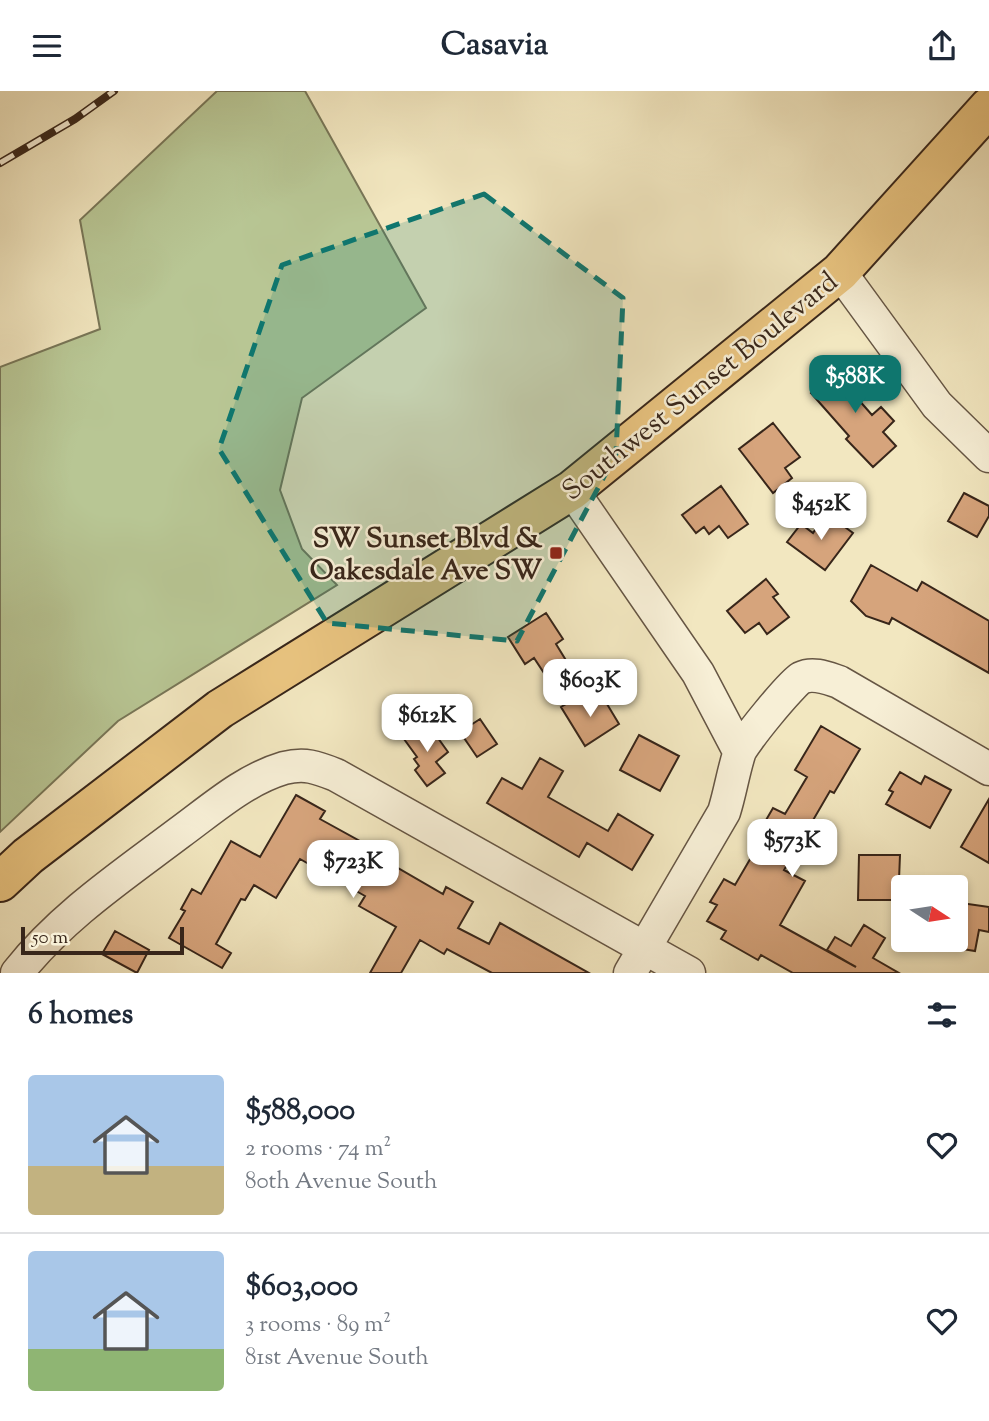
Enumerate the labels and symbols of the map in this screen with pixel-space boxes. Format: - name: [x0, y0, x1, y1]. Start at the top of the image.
- street label: Southwest Sunset Boulevard: [554, 263, 848, 511]
- pin: $588K: [806, 355, 904, 415]
- pin: $452K: [772, 483, 870, 542]
- place label: SW Sunset Blvd & Oakesdale Ave SW: [310, 520, 543, 592]
- marker: SW Sunset Blvd & Oakesdale Ave SW: [548, 545, 564, 561]
- pin: $603K: [541, 659, 639, 719]
- pin: $612K: [378, 695, 476, 754]
- pin: $573K: [743, 819, 841, 879]
- pin: $723K: [304, 841, 402, 900]
- north arrow: [891, 875, 968, 952]
- scale bar: [21, 924, 184, 956]

